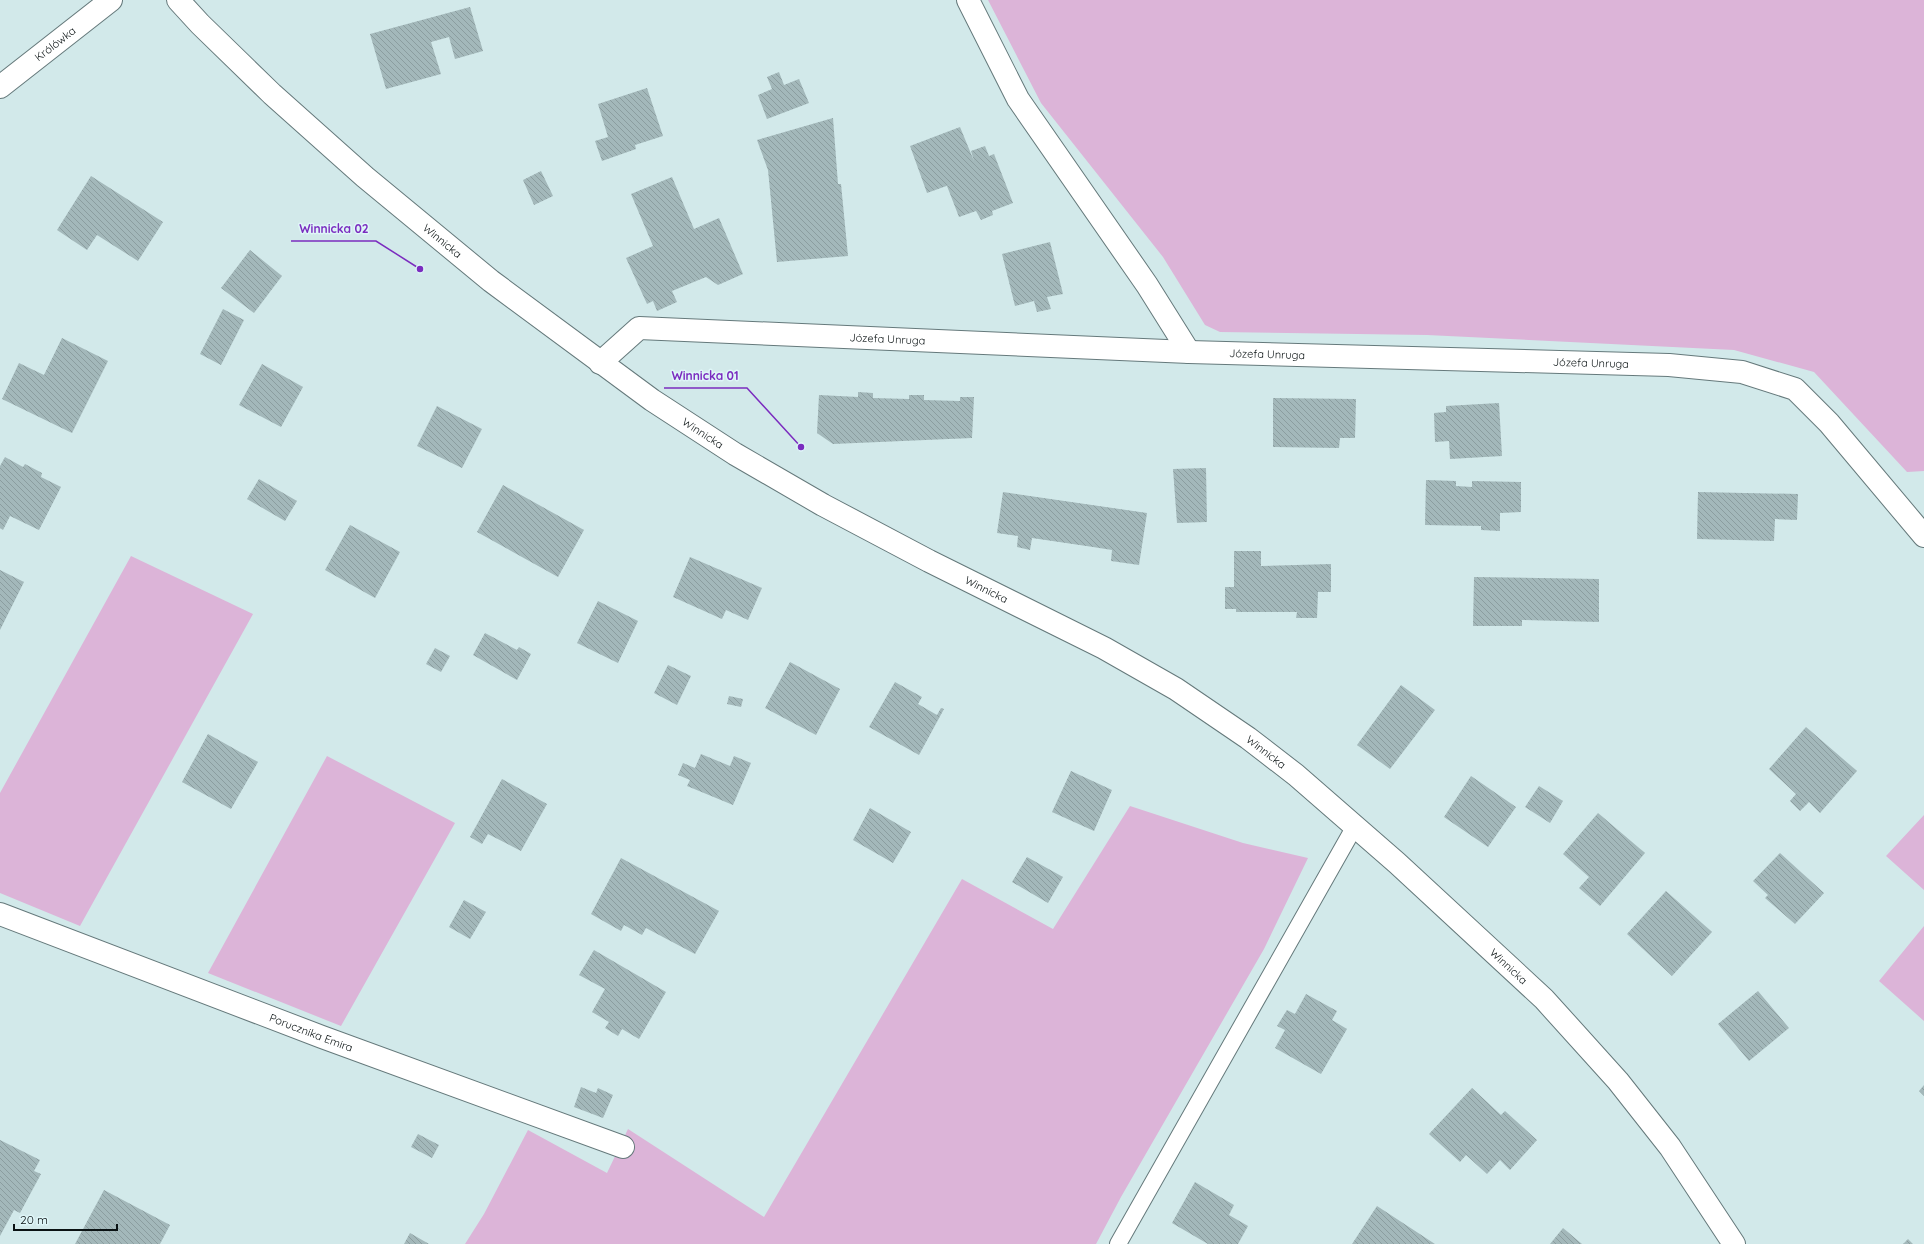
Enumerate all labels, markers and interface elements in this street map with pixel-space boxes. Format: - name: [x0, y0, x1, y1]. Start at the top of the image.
- street label: Królówka: [32, 23, 78, 64]
- callout: Winnicka 02: [291, 217, 376, 241]
- text: Winnicka 02: [299, 221, 369, 236]
- street label: Winnicka: [420, 221, 465, 261]
- street label: Józefa Unruga: [849, 330, 926, 347]
- street label: Józefa Unruga: [1229, 346, 1305, 362]
- street label: Józefa Unruga: [1553, 355, 1629, 371]
- callout: Winnicka 01: [664, 364, 747, 388]
- text: Winnicka 01: [671, 368, 739, 383]
- street label: Winnicka: [680, 415, 726, 452]
- street label: Winnicka: [963, 573, 1010, 606]
- street label: Winnicka: [1243, 732, 1289, 772]
- street label: Winnicka: [1487, 946, 1530, 987]
- street label: Porucznika Emira: [267, 1011, 355, 1055]
- scale bar: [14, 1206, 117, 1232]
- text: 20 m: [20, 1212, 48, 1227]

